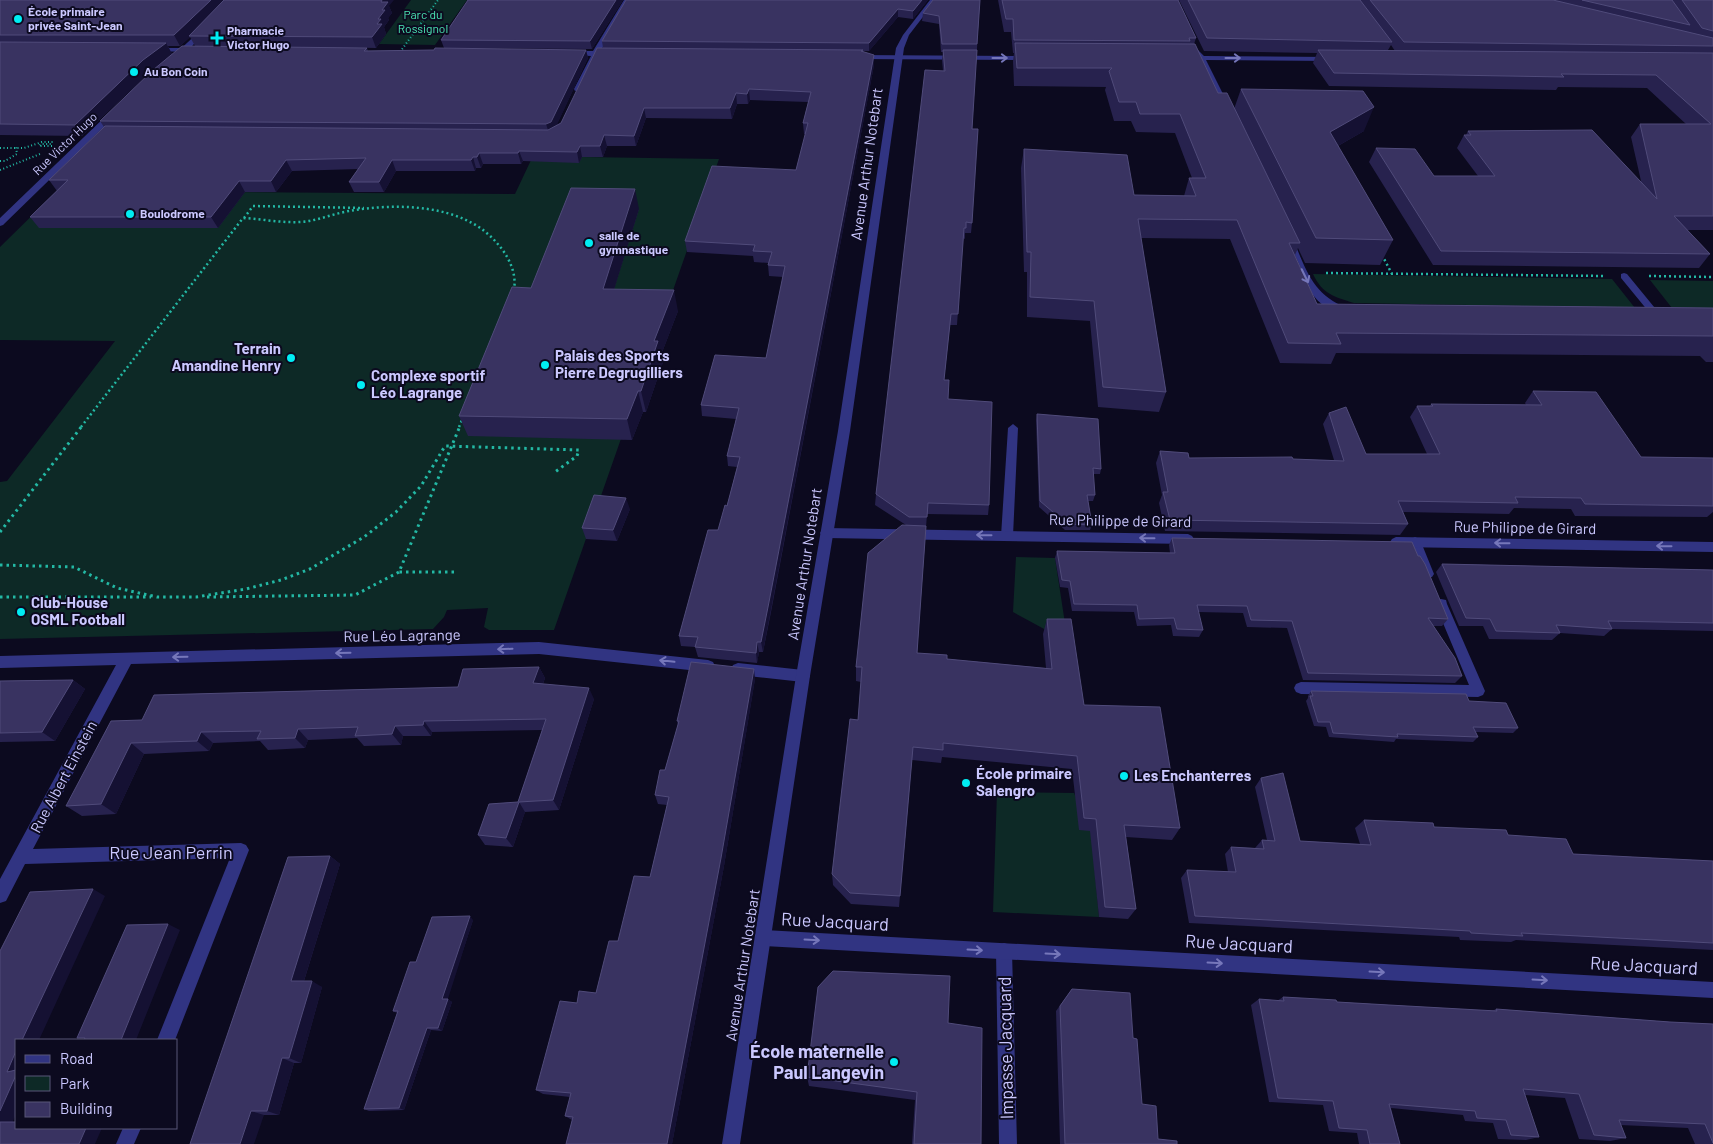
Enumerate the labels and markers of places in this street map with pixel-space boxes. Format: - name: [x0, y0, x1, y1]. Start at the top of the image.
- place label: École primaire privée Saint-Jean: [28, 4, 123, 32]
- marker: École primaire privée Saint-Jean: [12, 13, 24, 25]
- place label: Pharmacie Victor Hugo: [227, 23, 290, 51]
- marker: Pharmacie Victor Hugo: [211, 32, 223, 44]
- place label: Au Bon Coin: [144, 64, 208, 78]
- marker: Au Bon Coin: [128, 66, 140, 78]
- place label: Boulodrome: [140, 206, 205, 220]
- marker: Boulodrome: [124, 208, 136, 220]
- place label: salle de gymnastique: [599, 228, 669, 256]
- marker: salle de gymnastique: [583, 237, 595, 249]
- place label: Terrain Amandine Henry: [171, 339, 281, 374]
- place label: Palais des Sports Pierre Degrugilliers: [555, 346, 683, 381]
- marker: Terrain Amandine Henry: [285, 352, 297, 364]
- marker: Palais des Sports Pierre Degrugilliers: [539, 359, 551, 371]
- place label: Complexe sportif Léo Lagrange: [371, 366, 485, 401]
- marker: Complexe sportif Léo Lagrange: [355, 379, 367, 391]
- place label: Club-House OSML Football: [31, 593, 125, 628]
- marker: Club-House OSML Football: [15, 606, 27, 618]
- place label: École primaire Salengro: [976, 764, 1072, 799]
- place label: Les Enchanterres: [1134, 766, 1252, 784]
- marker: Les Enchanterres: [1118, 770, 1130, 782]
- marker: École primaire Salengro: [960, 777, 972, 789]
- place label: École maternelle Paul Langevin: [750, 1040, 884, 1083]
- marker: École maternelle Paul Langevin: [888, 1056, 900, 1068]

